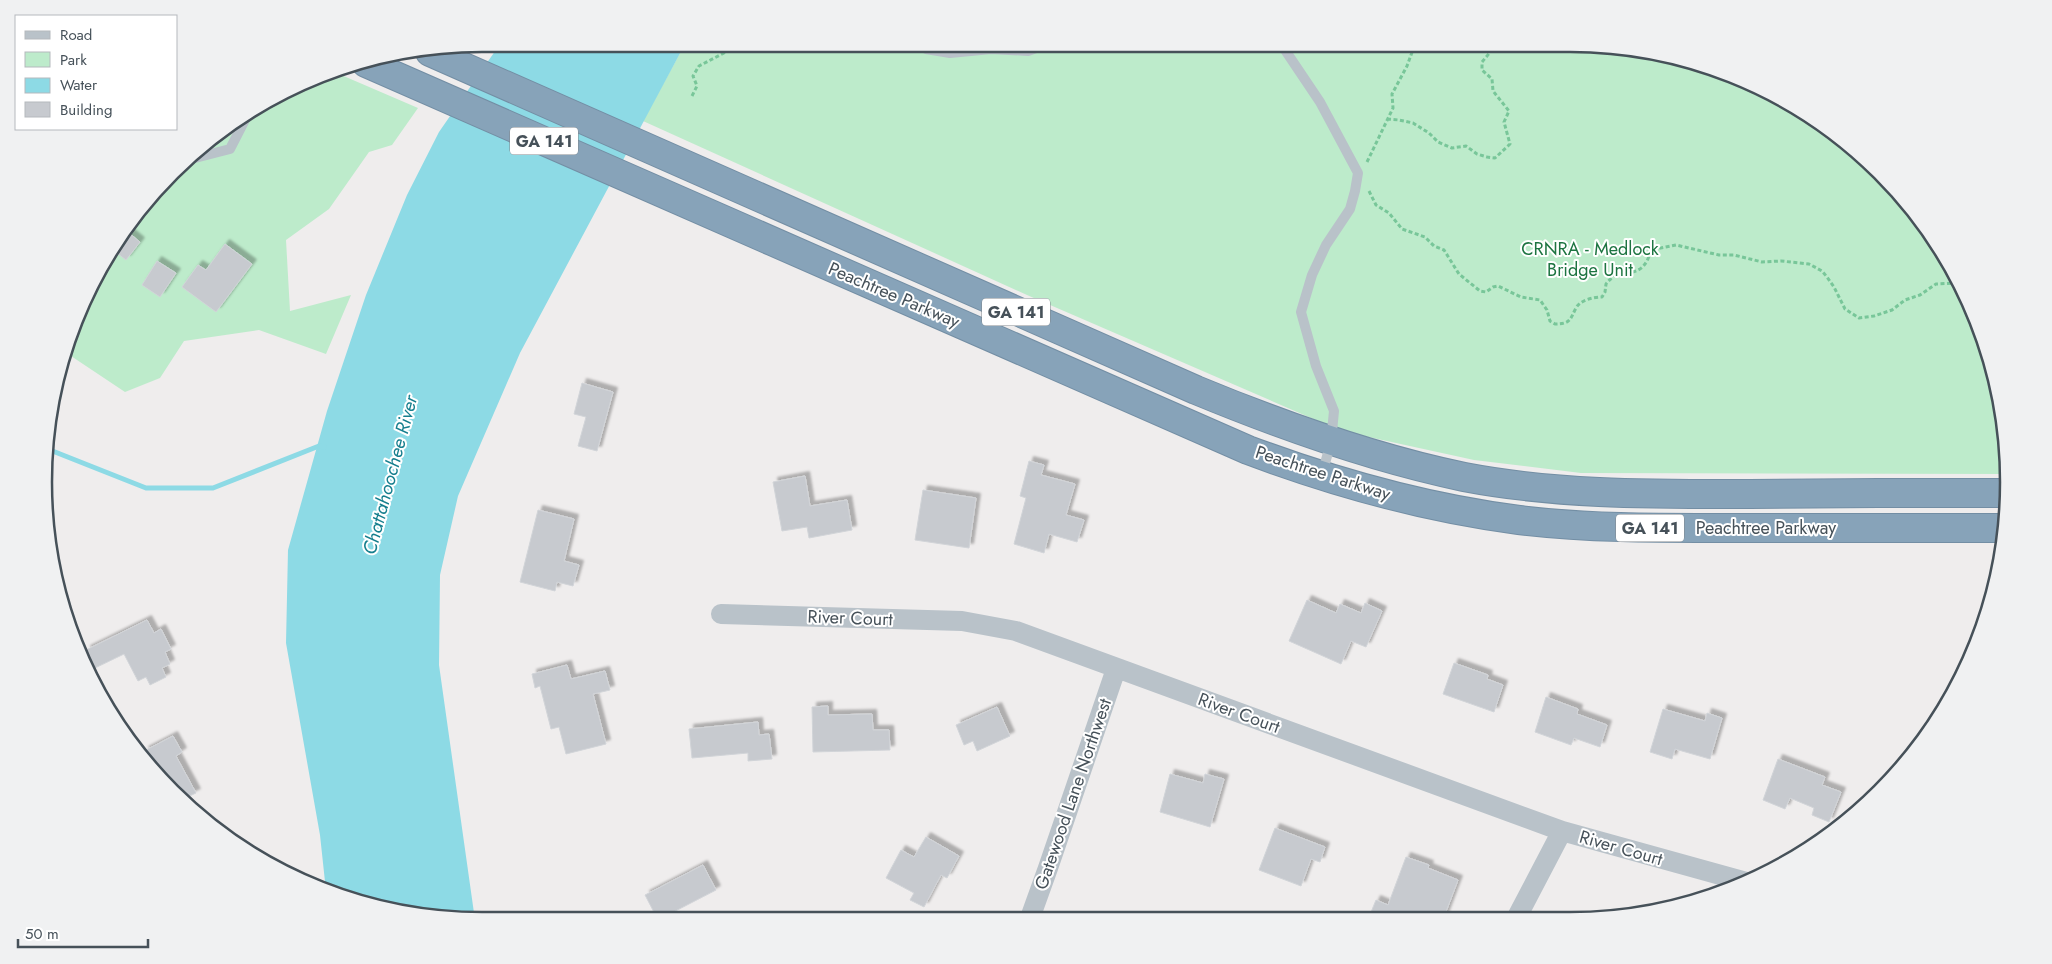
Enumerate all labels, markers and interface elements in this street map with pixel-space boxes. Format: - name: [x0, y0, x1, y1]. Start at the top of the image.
- legend: [15, 15, 178, 130]
- text: Road: [60, 24, 92, 46]
- text: Park: [60, 49, 87, 71]
- text: Water: [60, 74, 98, 96]
- text: Building: [60, 99, 112, 121]
- road number: GA 141: [510, 128, 578, 154]
- park label: CRNRA - Medlock Bridge Unit: [1521, 236, 1659, 283]
- street label: Peachtree Parkway: [824, 256, 964, 334]
- road number: GA 141: [982, 298, 1050, 326]
- water label: Chattahoochee River: [356, 391, 425, 558]
- street label: Peachtree Parkway: [1252, 439, 1394, 507]
- road number: GA 141: [1616, 514, 1684, 542]
- street label: Peachtree Parkway: [1696, 515, 1836, 541]
- street label: River Court: [807, 604, 894, 633]
- street label: River Court: [1194, 686, 1284, 740]
- street label: Gatewood Lane Northwest: [1028, 694, 1118, 893]
- street label: River Court: [1576, 824, 1666, 872]
- scale bar: [18, 916, 148, 948]
- text: 50 m: [25, 923, 59, 945]

